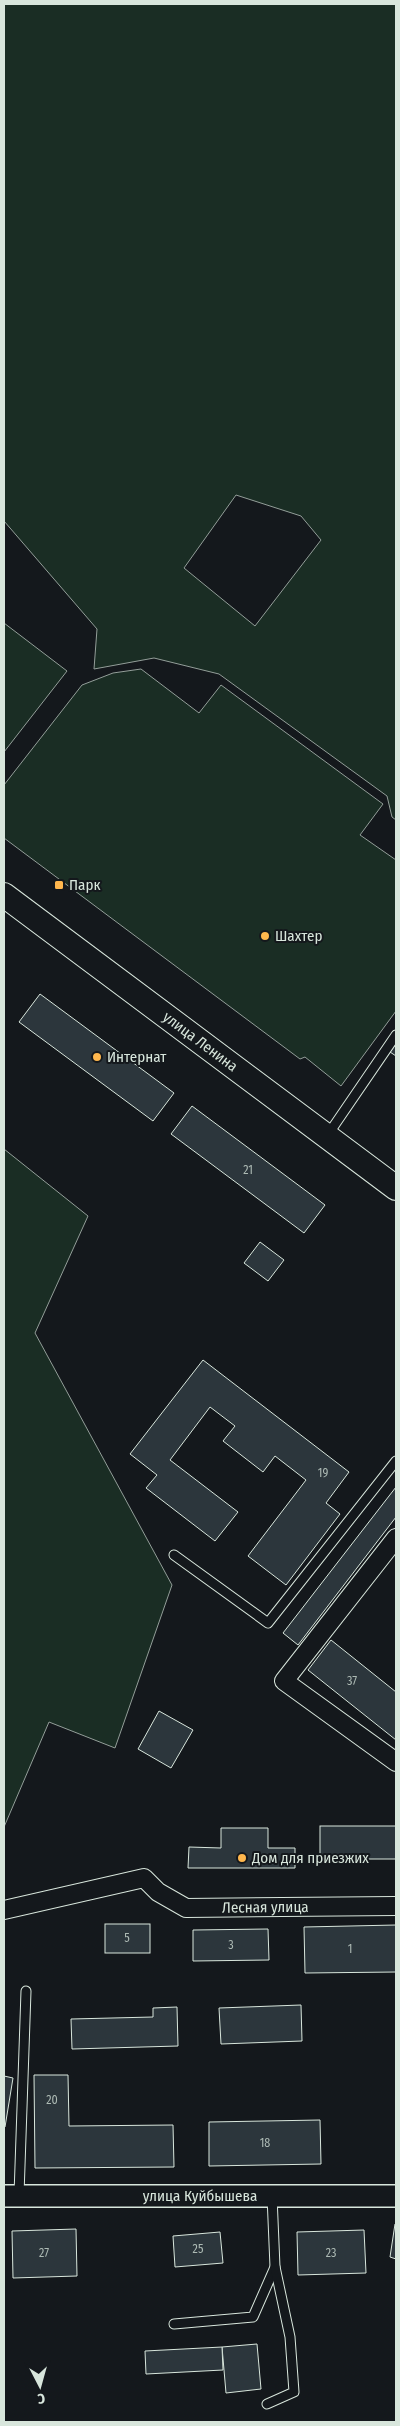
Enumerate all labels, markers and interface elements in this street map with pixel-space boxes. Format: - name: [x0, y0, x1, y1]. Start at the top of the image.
- place label: Парк: [69, 876, 100, 894]
- marker: Парк: [53, 879, 65, 891]
- place label: Шахтер: [275, 927, 322, 945]
- marker: Шахтер: [259, 930, 271, 942]
- street label: улица Ленина: [159, 1008, 241, 1075]
- place label: Интернат: [107, 1048, 167, 1066]
- marker: Интернат: [91, 1051, 103, 1063]
- house number: 21: [243, 1163, 253, 1177]
- house number: 19: [318, 1466, 328, 1480]
- house number: 37: [347, 1674, 357, 1688]
- place label: Дом для приезжих: [251, 1849, 369, 1867]
- marker: Дом для приезжих: [236, 1852, 248, 1864]
- street label: Лесная улица: [222, 1898, 309, 1917]
- house number: 5: [124, 1931, 130, 1945]
- house number: 3: [228, 1938, 234, 1952]
- house number: 1: [348, 1942, 352, 1956]
- house number: 20: [46, 2093, 58, 2107]
- house number: 18: [260, 2136, 270, 2150]
- street label: улица Куйбышева: [143, 2187, 257, 2205]
- house number: 25: [193, 2242, 204, 2256]
- house number: 27: [39, 2246, 49, 2260]
- house number: 23: [326, 2246, 336, 2260]
- north arrow: [15, 2361, 65, 2411]
- text: С: [36, 2390, 46, 2407]

